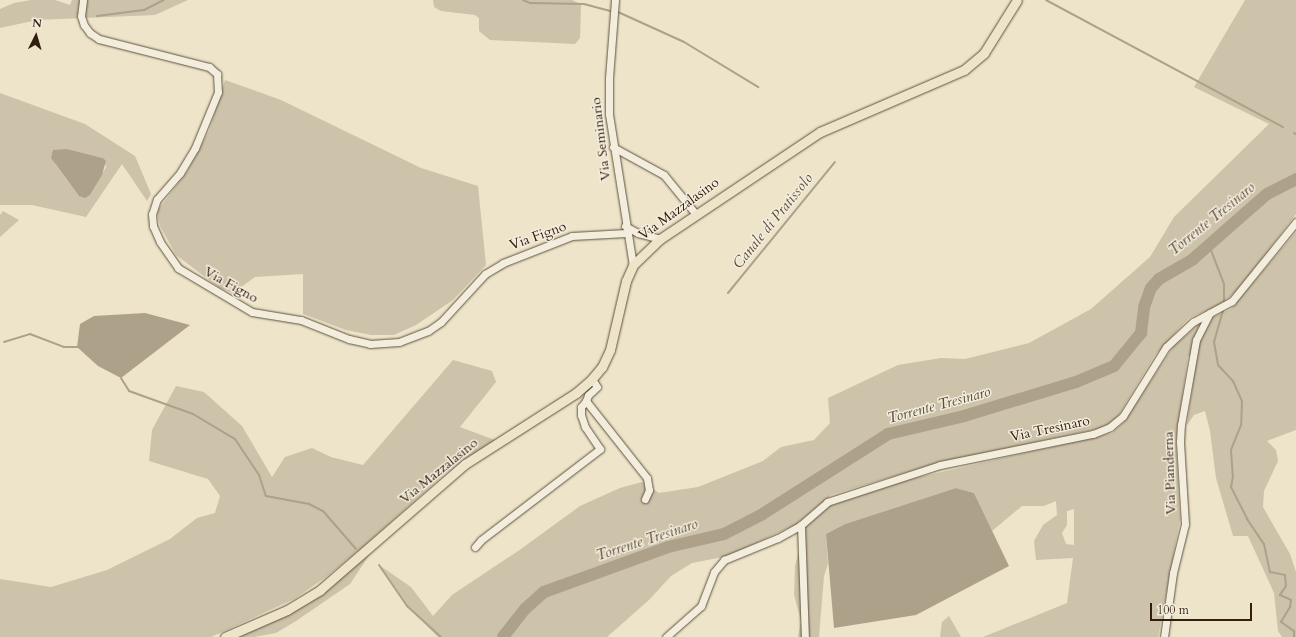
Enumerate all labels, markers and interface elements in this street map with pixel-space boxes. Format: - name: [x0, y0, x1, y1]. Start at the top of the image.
- north arrow: [16, 16, 56, 56]
- text: N: [32, 16, 42, 31]
- street label: Via Seminario: [588, 96, 614, 182]
- water label: Canale di Pratissolo: [729, 170, 817, 272]
- street label: Via Mazzalasino: [635, 174, 723, 244]
- water label: Torrente Tresinaro: [1165, 179, 1259, 259]
- street label: Via Figno: [507, 218, 569, 254]
- street label: Via Figno: [201, 263, 261, 307]
- water label: Torrente Tresinaro: [886, 383, 992, 427]
- street label: Via Tresinaro: [1009, 412, 1091, 446]
- street label: Via Pianderna: [1160, 431, 1180, 515]
- street label: Via Mazzalasino: [397, 434, 481, 508]
- water label: Torrente Tresinaro: [594, 515, 700, 565]
- scale bar: [1152, 595, 1254, 621]
- text: 100 m: [1157, 602, 1189, 618]

